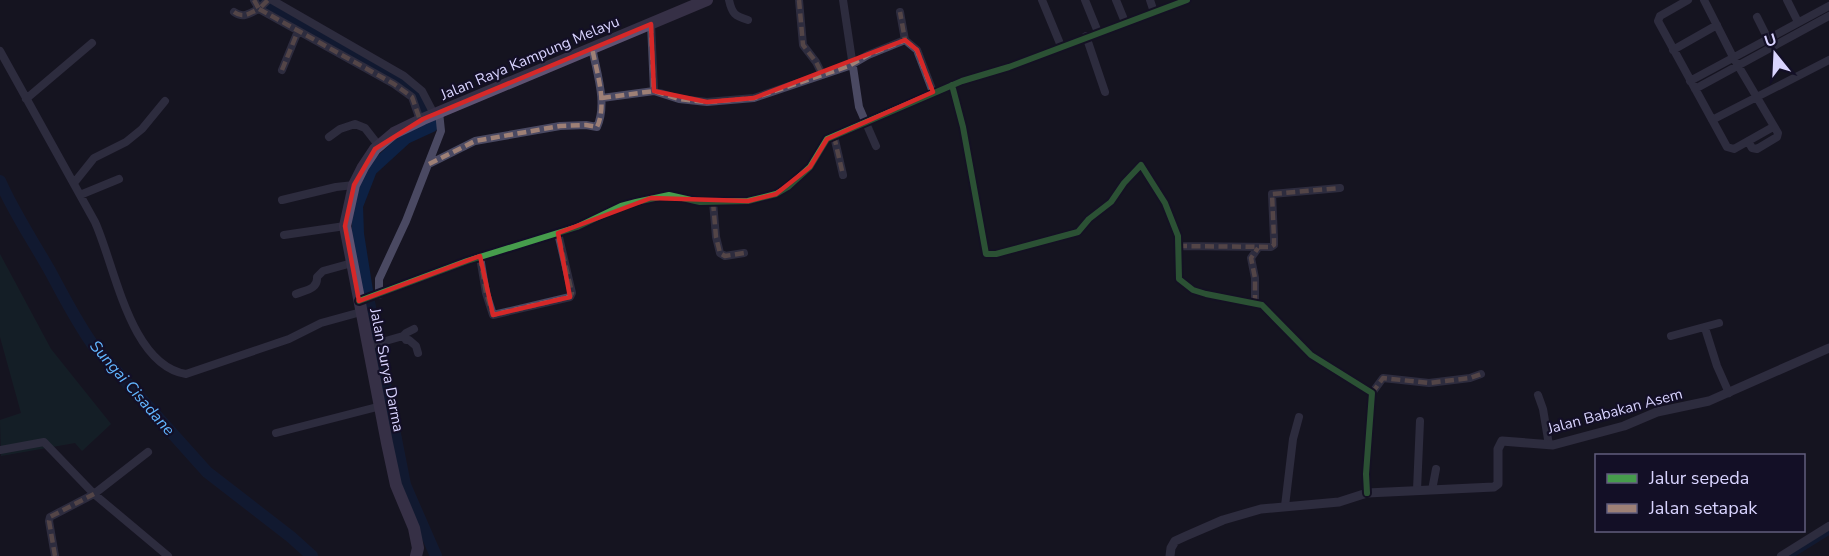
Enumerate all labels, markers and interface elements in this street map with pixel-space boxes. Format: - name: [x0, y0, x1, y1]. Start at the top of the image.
- street label: Jalan Raya Kampung Melayu: [437, 11, 623, 105]
- north arrow: [1745, 24, 1805, 84]
- text: U: [1762, 28, 1780, 53]
- street label: Jalan Surya Darma: [365, 305, 409, 434]
- water label: Sungai Cisadane: [84, 336, 180, 441]
- street label: Jalan Babakan Asem: [1544, 383, 1685, 439]
- legend: [1595, 454, 1805, 532]
- text: Jalur sepeda: [1648, 466, 1749, 490]
- text: Jalan setapak: [1648, 496, 1758, 520]

